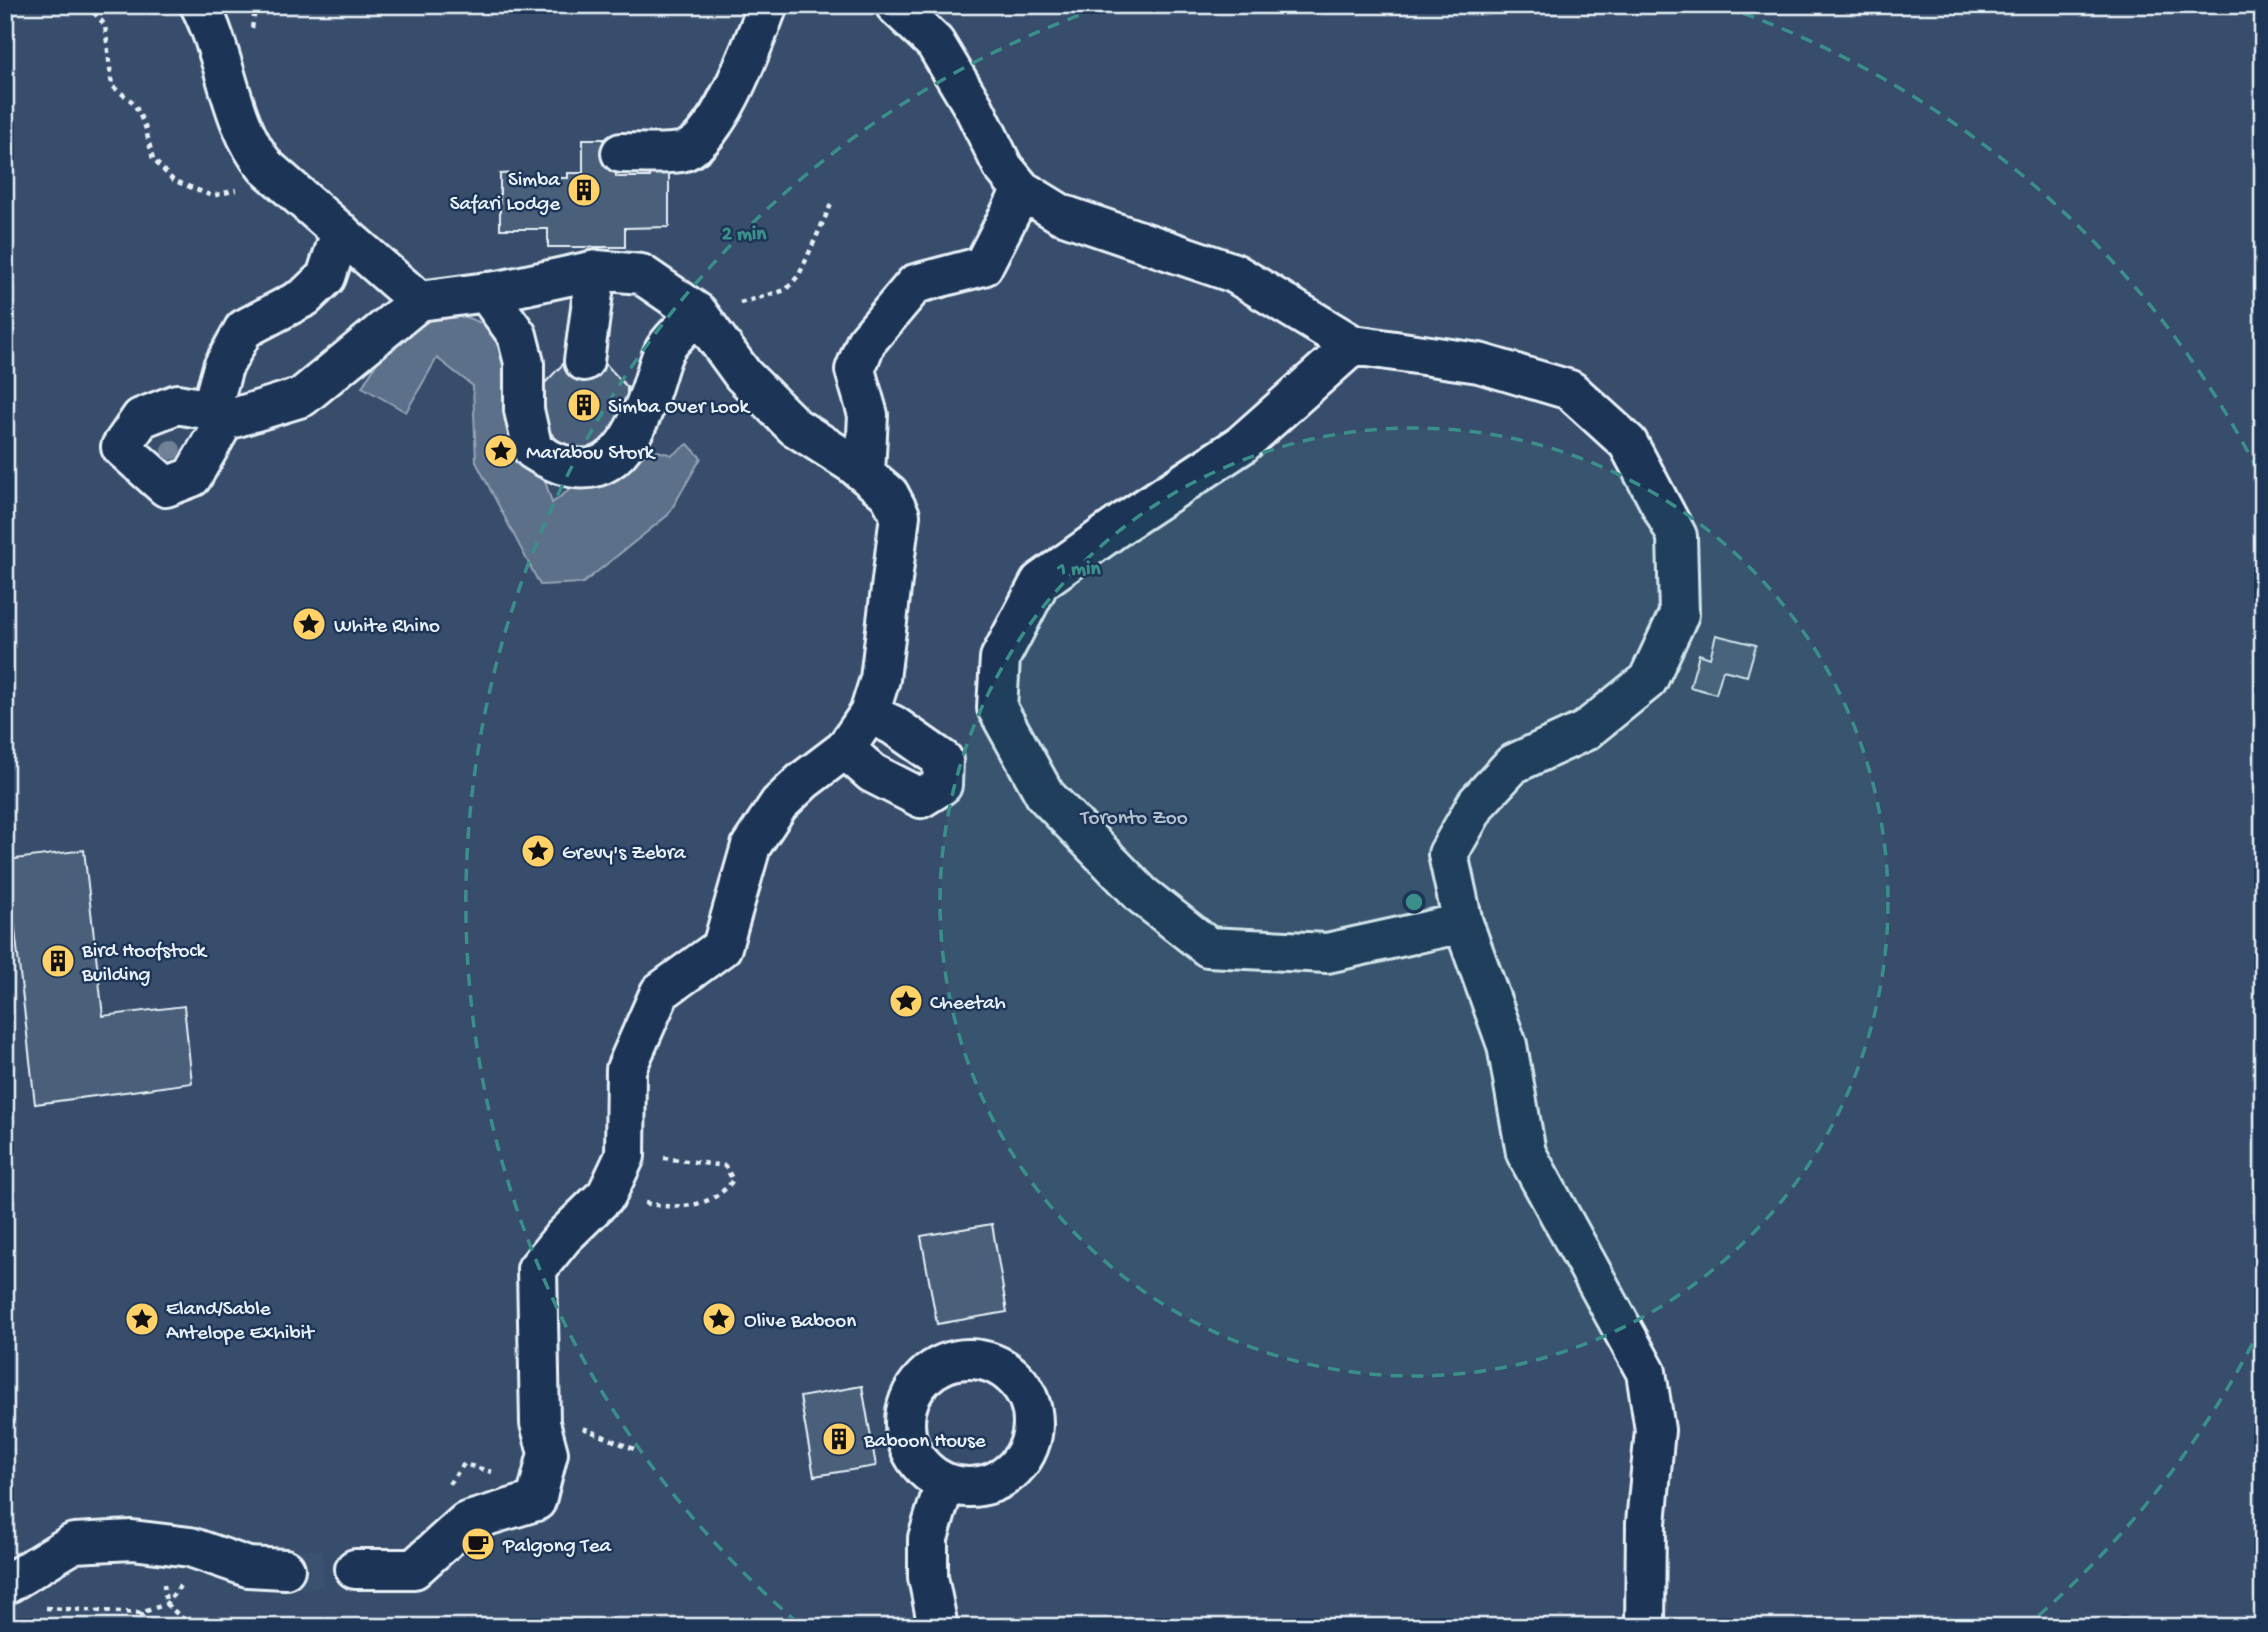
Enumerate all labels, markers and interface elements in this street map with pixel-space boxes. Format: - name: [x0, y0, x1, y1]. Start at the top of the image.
- place label: Simba Safari Lodge: [450, 169, 561, 218]
- building icon: Simba Safari Lodge: [565, 171, 603, 209]
- text: 2 min: [722, 223, 767, 248]
- building icon: Simba Over Look: [565, 386, 603, 424]
- place label: Simba Over Look: [608, 396, 752, 421]
- place icon: Marabou Stork: [482, 432, 520, 470]
- place label: Marabou Stork: [526, 442, 657, 467]
- text: 1 min: [1057, 558, 1101, 583]
- place icon: White Rhino: [290, 605, 328, 643]
- place label: White Rhino: [334, 615, 440, 640]
- park label: Toronto Zoo: [1079, 807, 1188, 832]
- place icon: Grevy's Zebra: [519, 832, 557, 870]
- place label: Grevy's Zebra: [562, 842, 687, 867]
- centre of rings: [1402, 890, 1426, 914]
- place label: Bird Hoofstock Building: [81, 940, 209, 989]
- building icon: Bird Hoofstock Building: [39, 942, 77, 980]
- place icon: Cheetah: [887, 982, 925, 1020]
- place label: Cheetah: [930, 992, 1006, 1017]
- place label: Eland/Sable Antelope Exhibit: [166, 1298, 316, 1347]
- place icon: Eland/Sable Antelope Exhibit: [123, 1300, 161, 1338]
- place icon: Olive Baboon: [700, 1300, 738, 1338]
- place label: Olive Baboon: [744, 1310, 856, 1335]
- building icon: Baboon House: [820, 1420, 858, 1458]
- place label: Baboon House: [863, 1430, 987, 1455]
- cafe icon: Palgong Tea: [459, 1525, 497, 1563]
- place label: Palgong Tea: [502, 1535, 613, 1560]

